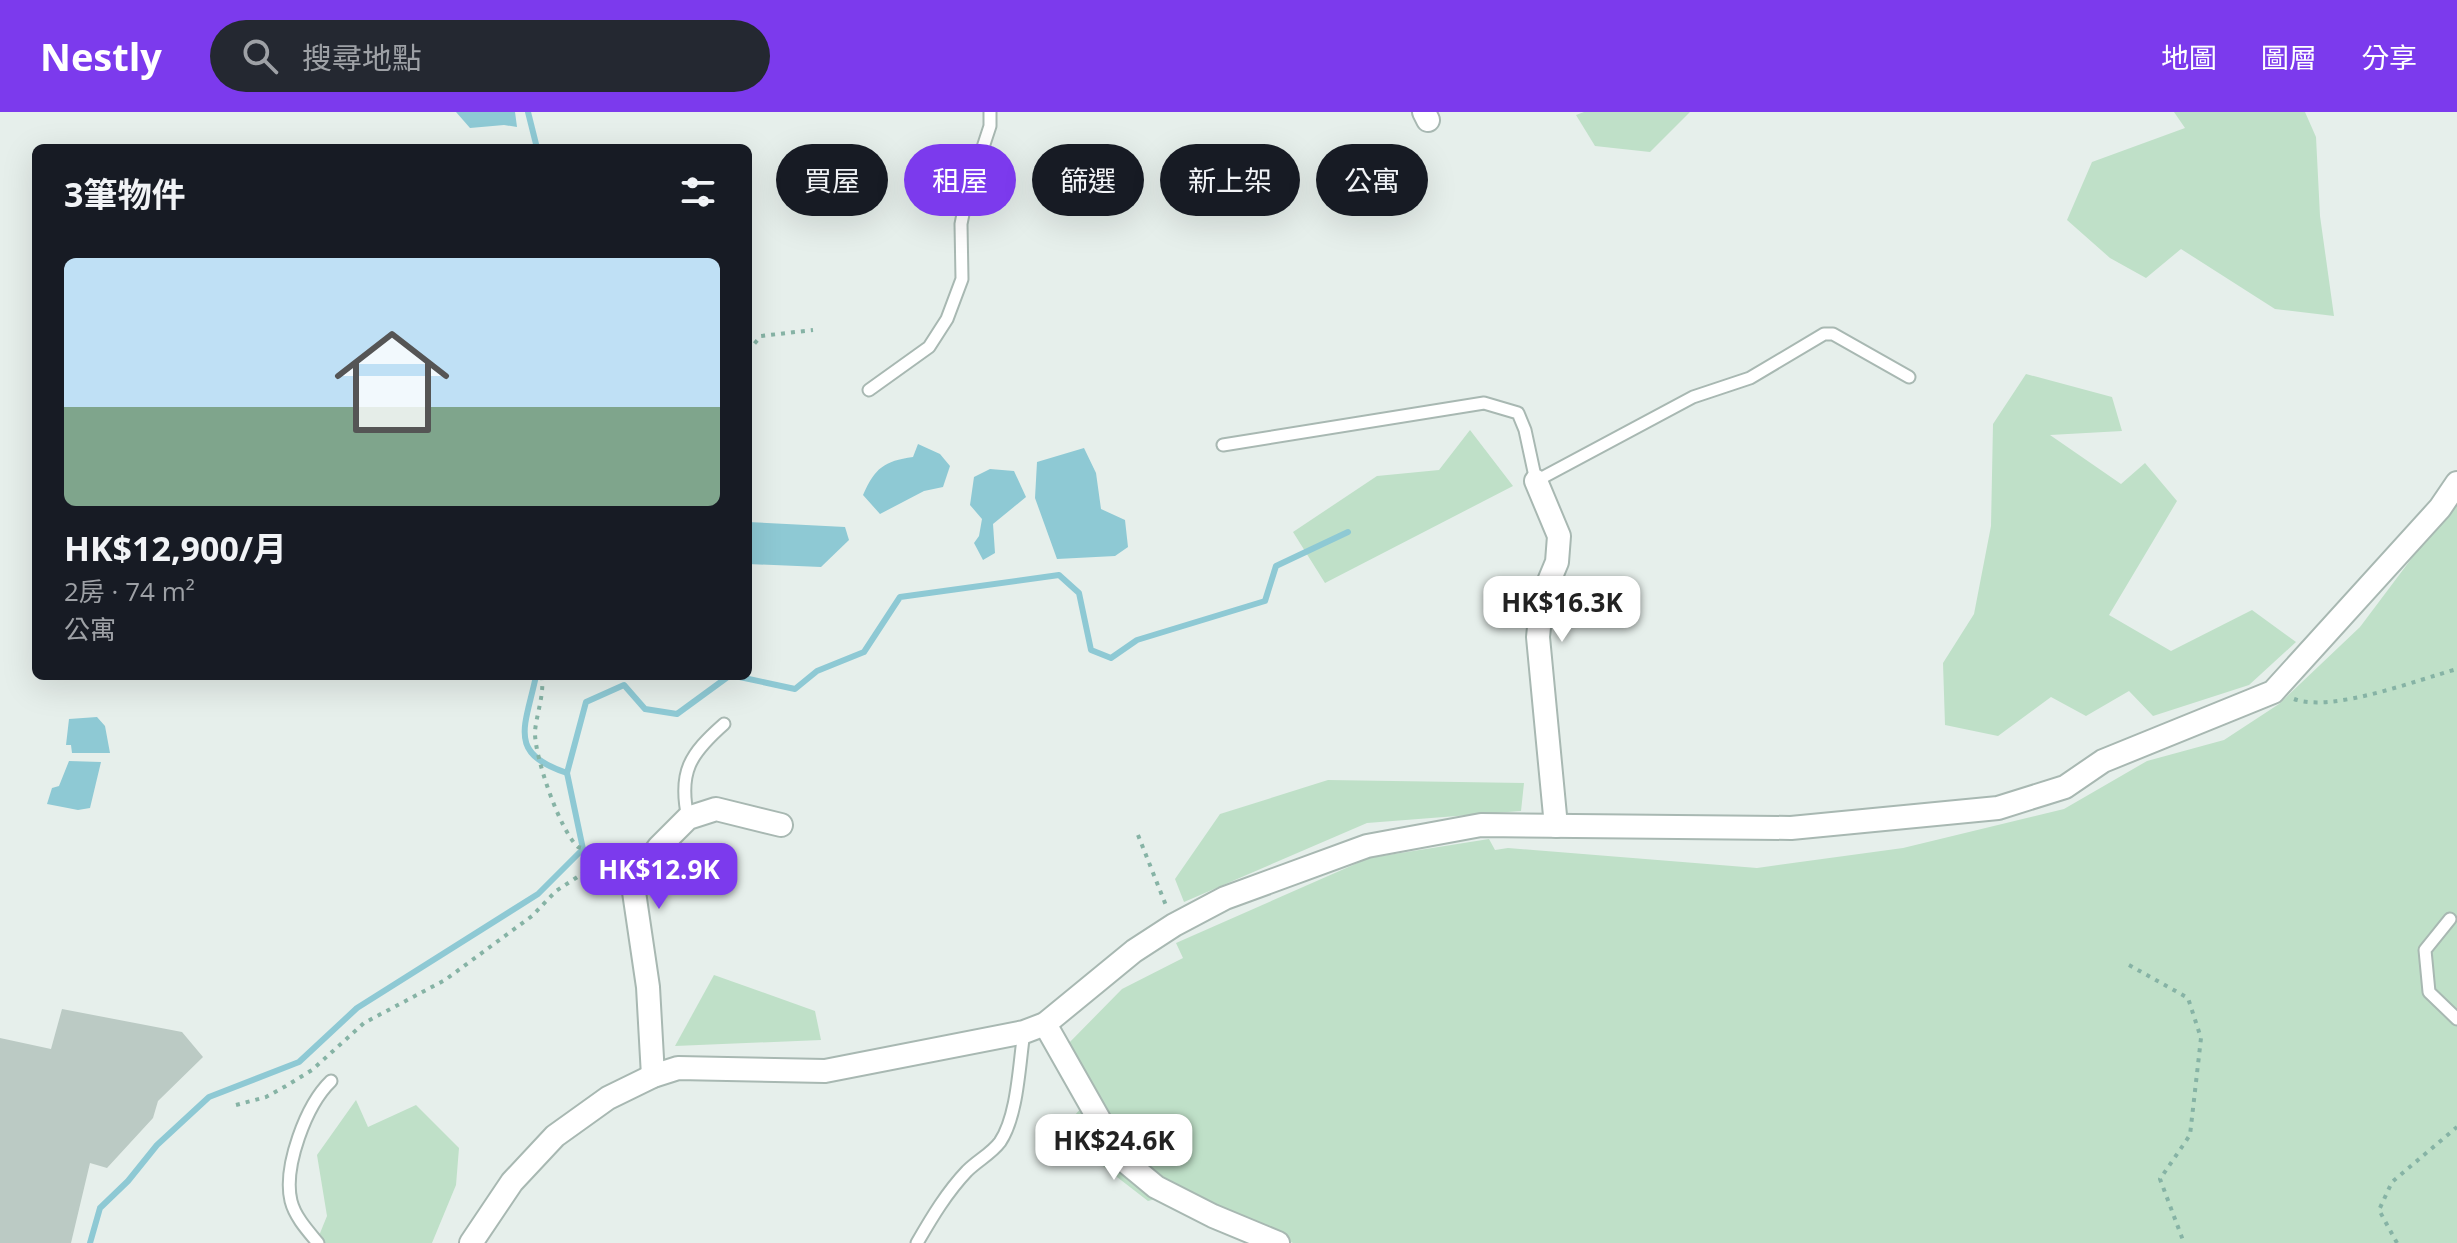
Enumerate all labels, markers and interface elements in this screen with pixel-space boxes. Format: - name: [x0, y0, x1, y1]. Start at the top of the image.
- search box: [210, 20, 770, 92]
- text: Nestly: [40, 30, 162, 82]
- icon: search: [238, 34, 282, 78]
- text: 搜尋地點: [302, 37, 422, 78]
- text: 地圖: [2161, 38, 2217, 76]
- text: 圖層: [2261, 38, 2317, 76]
- text: 分享: [2361, 38, 2417, 76]
- chip: 買屋: [776, 144, 888, 216]
- chip: 租屋: [904, 144, 1016, 216]
- chip: 篩選: [1032, 144, 1144, 216]
- chip: 新上架: [1160, 144, 1300, 216]
- chip: 公寓: [1316, 144, 1428, 216]
- icon: filters: [676, 170, 720, 214]
- text: 3筆物件: [64, 171, 185, 217]
- icon: home: [320, 310, 464, 454]
- text: HK$12,900/月: [64, 525, 287, 571]
- text: 2房 · 74 m²: [64, 573, 195, 609]
- pin: HK$16.3K: [1479, 576, 1645, 644]
- text: HK$16.3K: [1501, 584, 1623, 620]
- text: 公寓: [64, 611, 116, 647]
- pin: HK$12.9K: [576, 843, 742, 911]
- text: HK$12.9K: [598, 851, 720, 887]
- pin: HK$24.6K: [1031, 1114, 1197, 1182]
- text: HK$24.6K: [1053, 1122, 1175, 1158]

